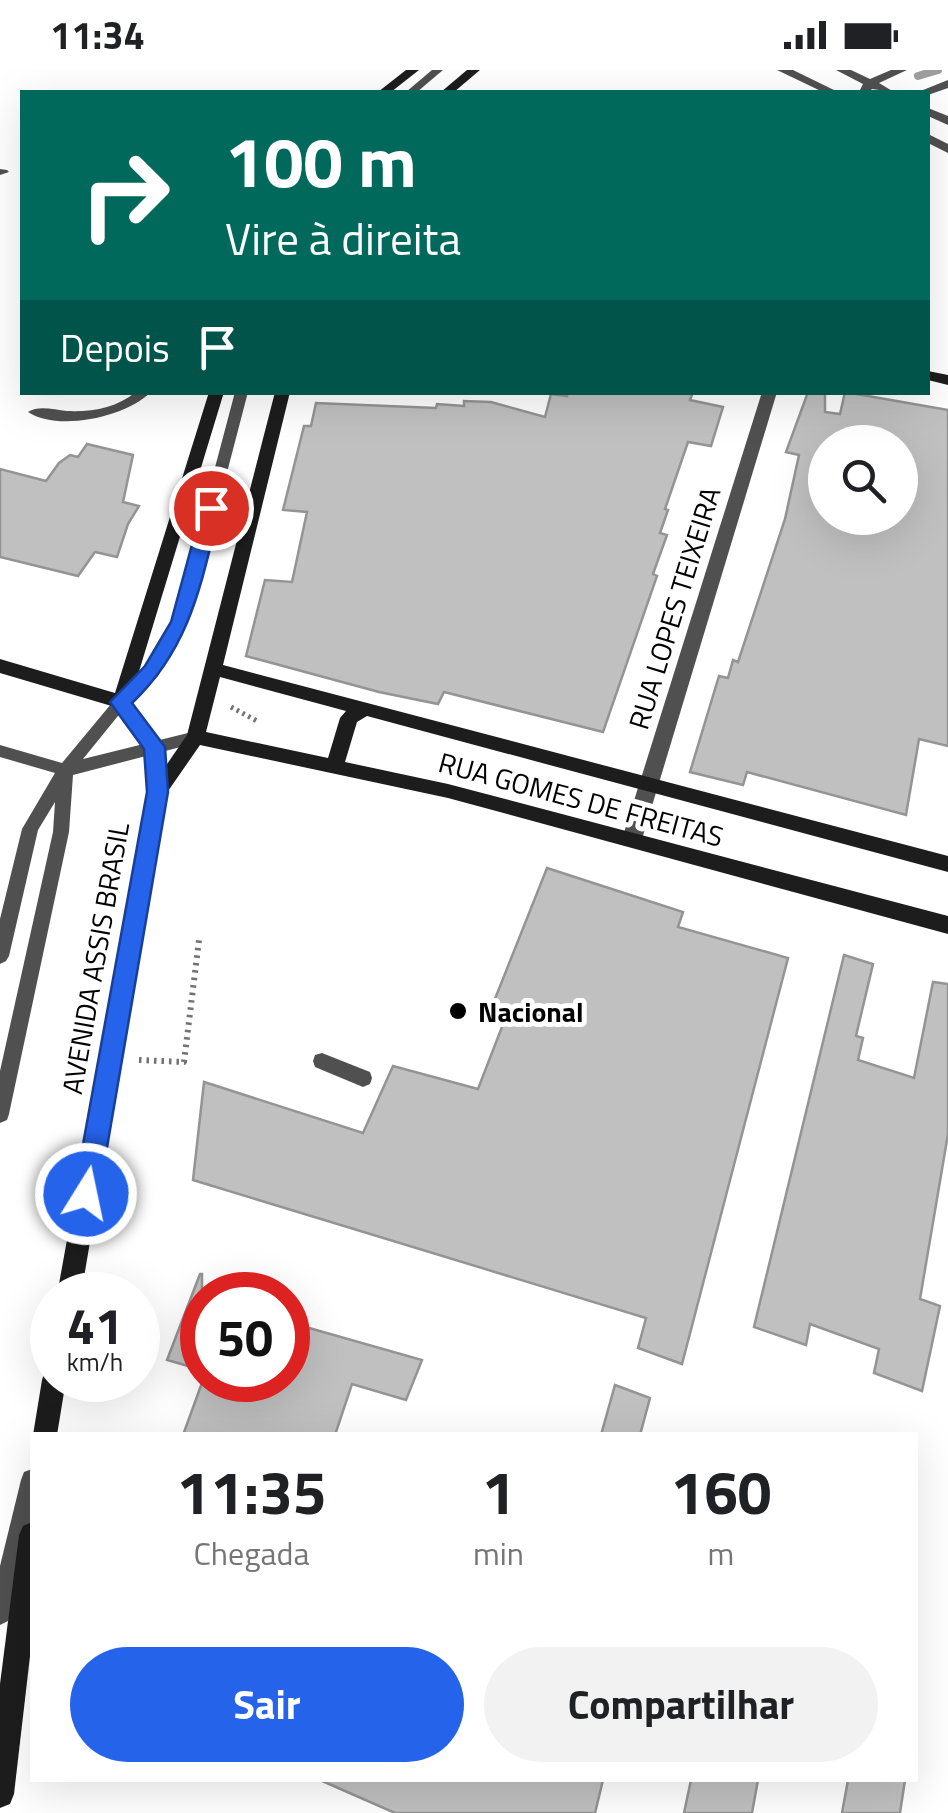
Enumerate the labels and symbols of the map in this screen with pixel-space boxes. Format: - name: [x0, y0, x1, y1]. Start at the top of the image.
- pin: [169, 466, 254, 551]
- street label: RUA LOPES TEIXEIRA: [617, 481, 731, 735]
- street label: RUA GOMES DE FREITAS: [434, 740, 728, 858]
- street label: AVENIDA ASSIS BRASIL: [50, 818, 140, 1097]
- place label: Nacional: [478, 990, 584, 1033]
- marker: Nacional: [447, 1000, 469, 1022]
- position arrow: [34, 1142, 138, 1246]
- speed limit sign: 50: [180, 1272, 310, 1402]

